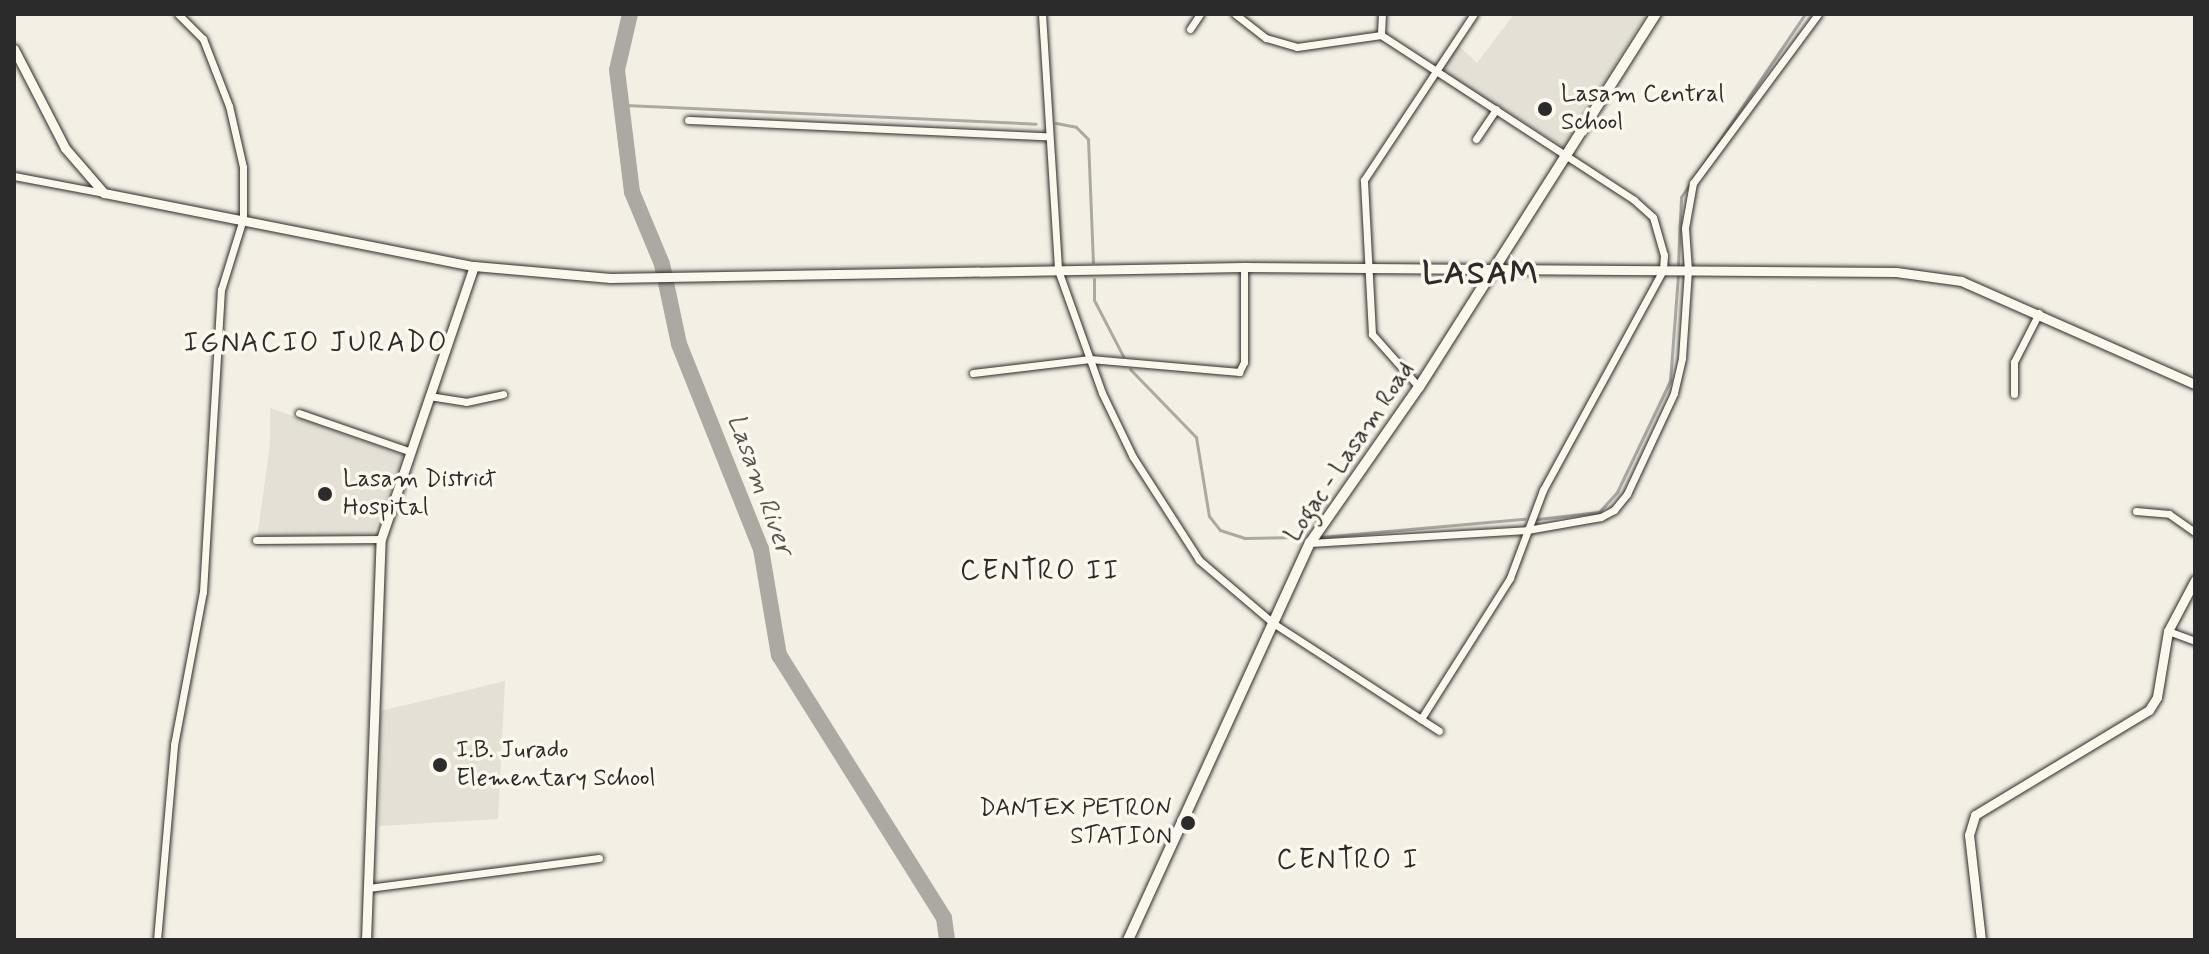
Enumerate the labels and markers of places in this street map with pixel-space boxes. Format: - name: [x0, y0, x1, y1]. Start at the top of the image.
- place label: Lasam Central School: [1561, 81, 1724, 137]
- marker: Lasam Central School: [1536, 100, 1554, 118]
- place label: Lasam District Hospital: [343, 466, 496, 522]
- marker: Lasam District Hospital: [314, 483, 336, 505]
- place label: I.B. Jurado Elementary School: [456, 737, 655, 793]
- marker: I.B. Jurado Elementary School: [431, 756, 449, 774]
- place label: DANTEX PETRON STATION: [977, 795, 1172, 851]
- marker: DANTEX PETRON STATION: [1179, 814, 1197, 832]

